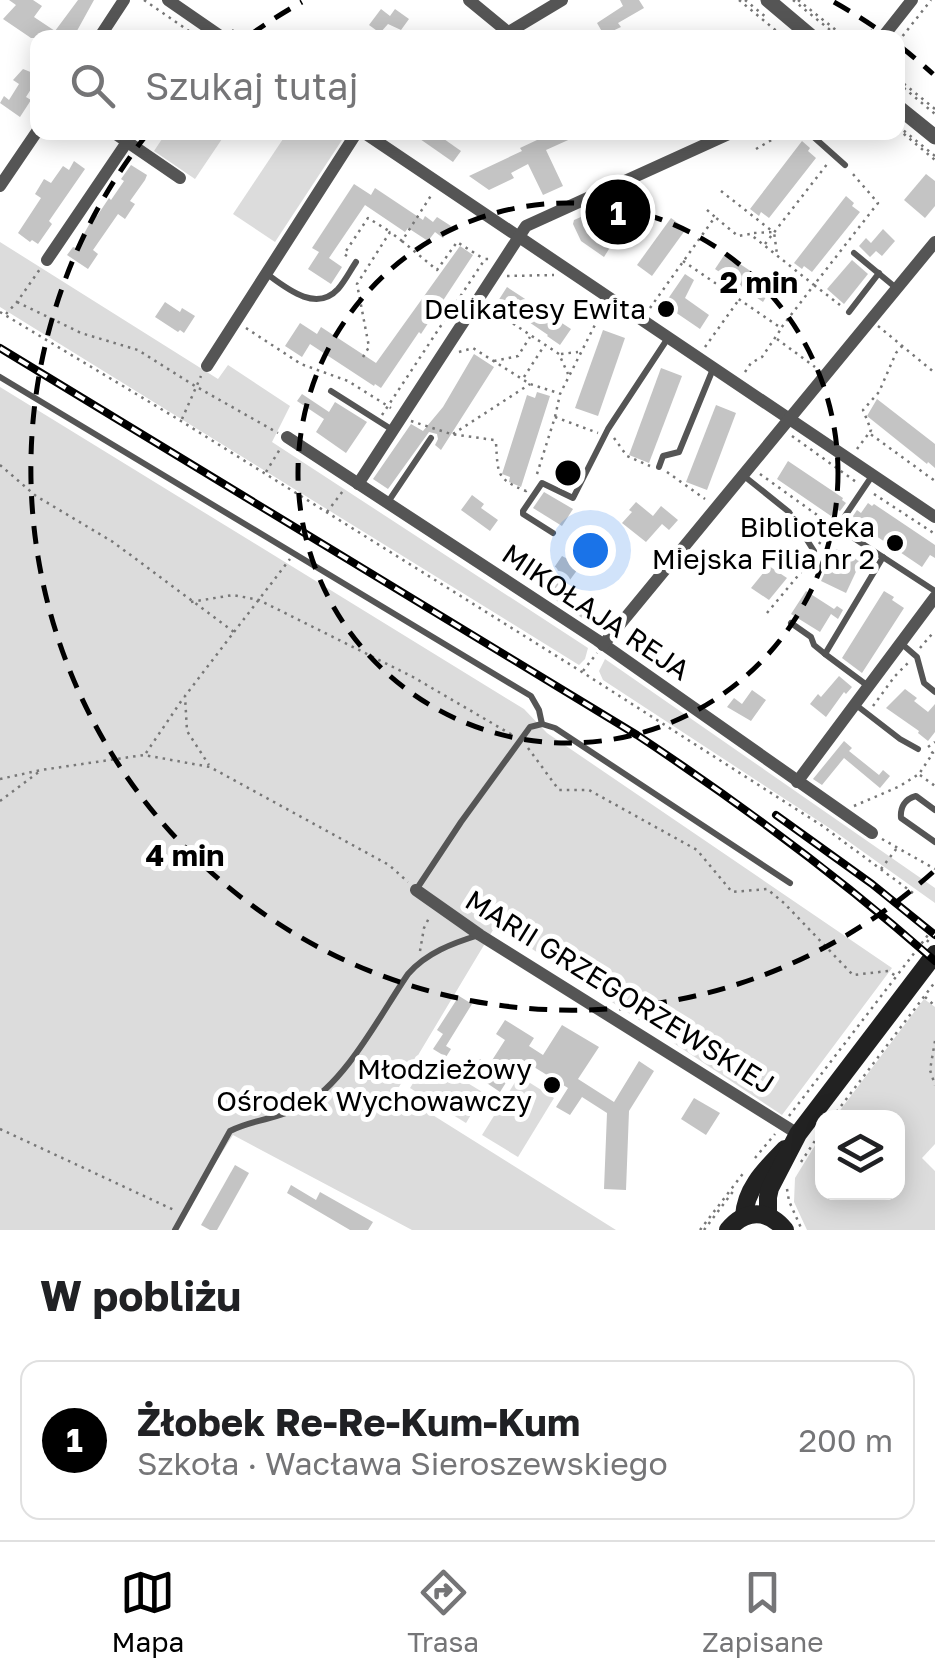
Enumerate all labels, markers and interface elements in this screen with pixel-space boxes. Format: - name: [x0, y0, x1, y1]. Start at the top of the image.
- search box: [30, 30, 905, 140]
- icon: search: [65, 58, 120, 113]
- text: Szukaj tutaj: [145, 63, 359, 108]
- pin: 1: [586, 174, 650, 250]
- text: 2 min: [720, 264, 798, 300]
- place label: Delikatesy Ewita: [424, 292, 646, 325]
- marker: Delikatesy Ewita: [655, 298, 677, 320]
- centre of rings: [550, 455, 586, 491]
- place label: Biblioteka Miejska Filia nr 2: [652, 510, 875, 575]
- your location: [565, 525, 616, 576]
- marker: Biblioteka Miejska Filia nr 2: [884, 532, 906, 554]
- street label: MIKOŁAJA REJA: [496, 537, 696, 687]
- text: 4 min: [146, 837, 224, 873]
- street label: MARII GRZEGORZEWSKIEJ: [460, 883, 781, 1100]
- place label: Młodzieżowy Ośrodek Wychowawczy: [216, 1052, 532, 1117]
- marker: Młodzieżowy Ośrodek Wychowawczy: [541, 1074, 563, 1096]
- map controls: [815, 1110, 905, 1200]
- button: layers: [815, 1110, 905, 1200]
- text: W pobliżu: [40, 1270, 241, 1320]
- text: Żłobek Re-Re-Kum-Kum: [137, 1399, 580, 1444]
- text: 1: [66, 1421, 83, 1459]
- text: 200 m: [798, 1421, 893, 1459]
- text: Szkoła · Wacława Sieroszewskiego: [137, 1444, 668, 1482]
- tab: Mapa: [111, 1565, 184, 1658]
- tab: Trasa: [407, 1565, 479, 1658]
- tab: Zapisane: [702, 1565, 824, 1658]

